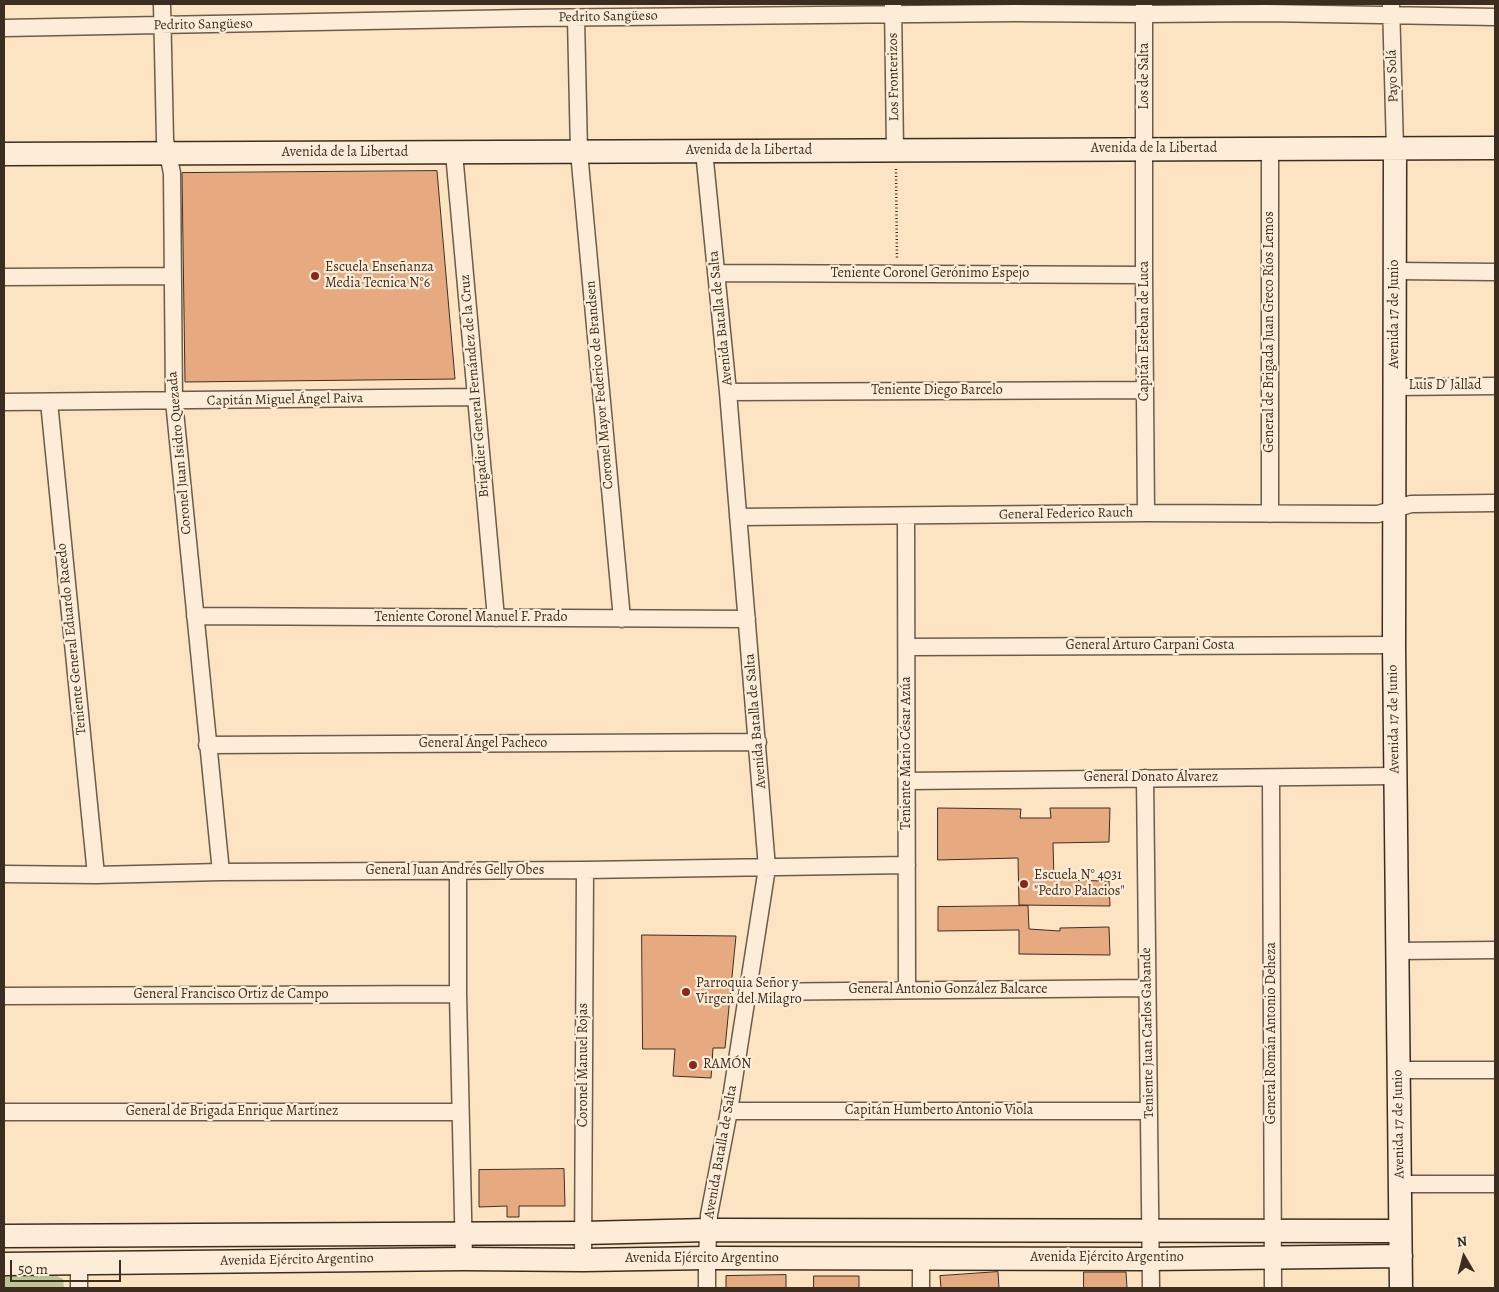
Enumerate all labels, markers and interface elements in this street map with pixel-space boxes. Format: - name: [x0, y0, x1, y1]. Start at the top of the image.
- street label: Pedrito Sangüeso: [558, 8, 658, 26]
- street label: Pedrito Sangüeso: [153, 16, 253, 34]
- street label: Los Fronterizos: [885, 33, 903, 121]
- street label: Los de Salta: [1137, 42, 1153, 110]
- street label: Payo Solá: [1384, 49, 1402, 103]
- street label: Avenida de la Libertad: [1091, 141, 1217, 157]
- street label: Avenida de la Libertad: [686, 143, 812, 159]
- street label: Avenida de la Libertad: [282, 145, 408, 161]
- street label: General de Brigada Juan Greco Ríos Lemos: [1262, 211, 1278, 453]
- street label: Avenida Batalla de Salta: [706, 250, 736, 386]
- place label: Escuela Enseñanza Media Tecnica N°6: [325, 260, 434, 292]
- street label: Avenida 17 de Junio: [1387, 260, 1403, 368]
- street label: Capitán Esteban de Luca: [1137, 261, 1153, 401]
- street label: Teniente Coronel Gerónimo Espejo: [831, 266, 1029, 282]
- marker: Escuela Enseñanza Media Tecnica N°6: [309, 270, 321, 282]
- street label: Brigadier General Fernández de la Cruz: [457, 274, 493, 498]
- street label: Coronel Mayor Federico de Brandsen: [583, 280, 617, 490]
- street label: Coronel Juan Isidro Quezada: [164, 371, 196, 535]
- street label: Luis D' Jallad: [1408, 378, 1482, 394]
- street label: Teniente Diego Barcelo: [871, 383, 1003, 399]
- street label: Capitán Miguel Ángel Paiva: [207, 390, 363, 410]
- street label: General Federico Rauch: [999, 504, 1133, 524]
- street label: Teniente General Eduardo Racedo: [54, 542, 90, 736]
- street label: Teniente Coronel Manuel F. Prado: [375, 610, 567, 626]
- street label: General Arturo Carpani Costa: [1066, 638, 1234, 654]
- street label: Avenida Batalla de Salta: [742, 653, 770, 789]
- street label: Avenida 17 de Junio: [1385, 664, 1403, 774]
- street label: Teniente Mario César Azúa: [899, 676, 915, 830]
- street label: General Ángel Pacheco: [419, 736, 547, 752]
- street label: General Donato Álvarez: [1084, 770, 1218, 786]
- street label: General Juan Andrés Gelly Obes: [366, 863, 544, 879]
- place label: Escuela N° 4031 "Pedro Palacios": [1034, 868, 1125, 900]
- marker: Escuela N° 4031 "Pedro Palacios": [1018, 878, 1030, 890]
- street label: General Román Antonio Deheza: [1264, 942, 1280, 1124]
- street label: Teniente Juan Carlos Gabande: [1138, 947, 1158, 1119]
- place label: Parroquia Señor y Virgen del Milagro: [696, 976, 802, 1009]
- street label: General Antonio González Balcarce: [848, 982, 1048, 998]
- marker: Parroquia Señor y Virgen del Milagro: [680, 986, 692, 998]
- street label: General Francisco Ortiz de Campo: [133, 987, 329, 1003]
- street label: Coronel Manuel Rojas: [576, 1003, 592, 1127]
- place label: RAMÓN: [703, 1057, 751, 1073]
- marker: RAMÓN: [687, 1059, 699, 1071]
- street label: Avenida 17 de Junio: [1390, 1069, 1408, 1179]
- street label: Avenida Batalla de Salta: [701, 1084, 741, 1220]
- street label: Capitán Humberto Antonio Viola: [845, 1103, 1033, 1119]
- street label: General de Brigada Enrique Martínez: [126, 1104, 338, 1120]
- north arrow: [1439, 1232, 1489, 1282]
- text: N: [1455, 1232, 1468, 1252]
- scale bar: [12, 1250, 124, 1282]
- street label: Avenida Ejército Argentino: [220, 1250, 374, 1270]
- street label: Avenida Ejército Argentino: [1030, 1250, 1184, 1266]
- street label: Avenida Ejército Argentino: [625, 1251, 779, 1267]
- text: 50 m: [18, 1259, 48, 1279]

